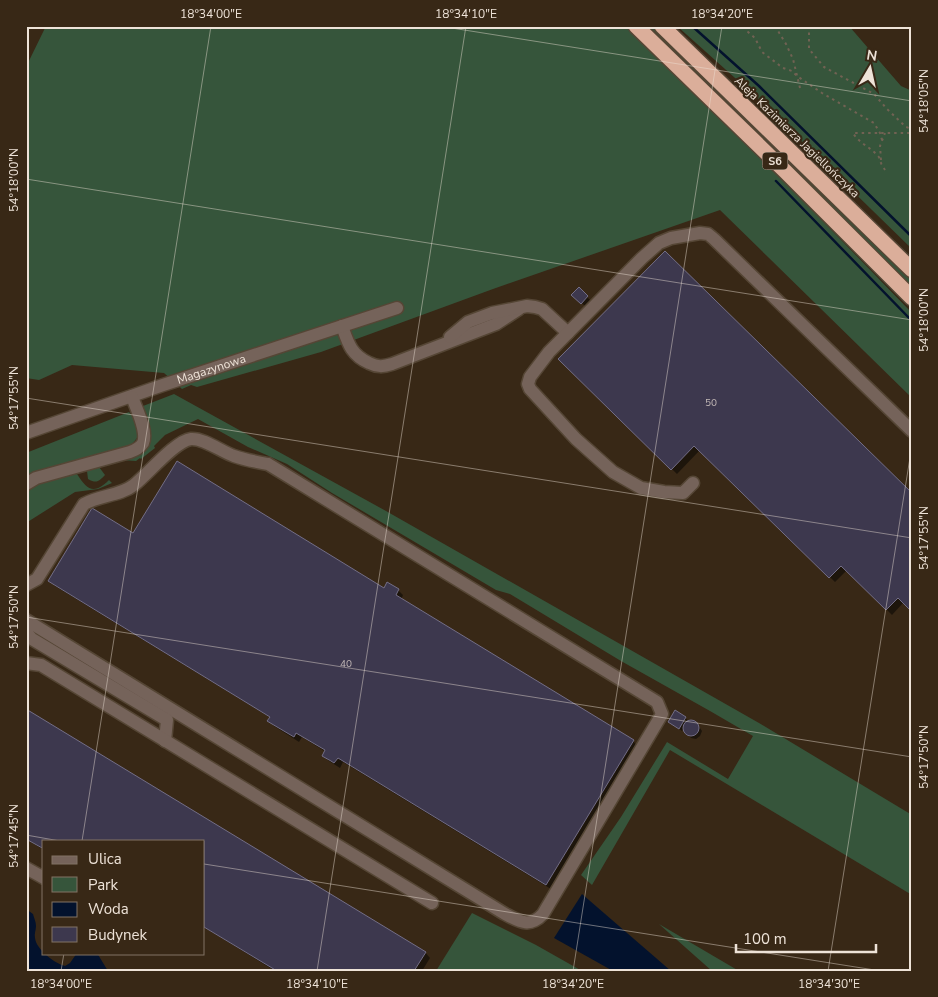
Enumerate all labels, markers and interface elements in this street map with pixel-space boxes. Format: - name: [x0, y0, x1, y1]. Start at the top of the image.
- text: 18°34'00"E: [180, 6, 242, 22]
- text: 18°34'10"E: [435, 6, 497, 22]
- text: 18°34'20"E: [691, 6, 753, 22]
- north arrow: [846, 42, 896, 92]
- text: N: [865, 45, 879, 66]
- text: 54°18'05"N: [916, 69, 932, 133]
- street label: Aleja Kazimierza Jagiellończyka: [731, 73, 863, 201]
- text: 54°18'00"N: [6, 148, 22, 212]
- road number: S6: [762, 153, 788, 170]
- text: 54°18'00"N: [916, 288, 932, 352]
- street label: Magazynowa: [175, 350, 248, 388]
- text: 54°17'55"N: [6, 366, 22, 430]
- house number: 50: [705, 396, 717, 410]
- text: 54°17'55"N: [916, 506, 932, 570]
- text: 54°17'50"N: [6, 585, 22, 649]
- house number: 40: [340, 657, 352, 671]
- text: 54°17'50"N: [916, 725, 932, 789]
- text: 54°17'45"N: [6, 804, 22, 868]
- legend: [42, 840, 205, 954]
- text: Ulica: [88, 849, 122, 869]
- text: Park: [88, 875, 118, 895]
- text: Woda: [88, 899, 129, 919]
- scale bar: [736, 922, 876, 954]
- text: Budynek: [88, 925, 148, 945]
- text: 100 m: [743, 929, 787, 949]
- text: 18°34'00"E: [30, 976, 92, 992]
- text: 18°34'10"E: [286, 976, 348, 992]
- text: 18°34'20"E: [542, 976, 604, 992]
- text: 18°34'30"E: [798, 976, 860, 992]

